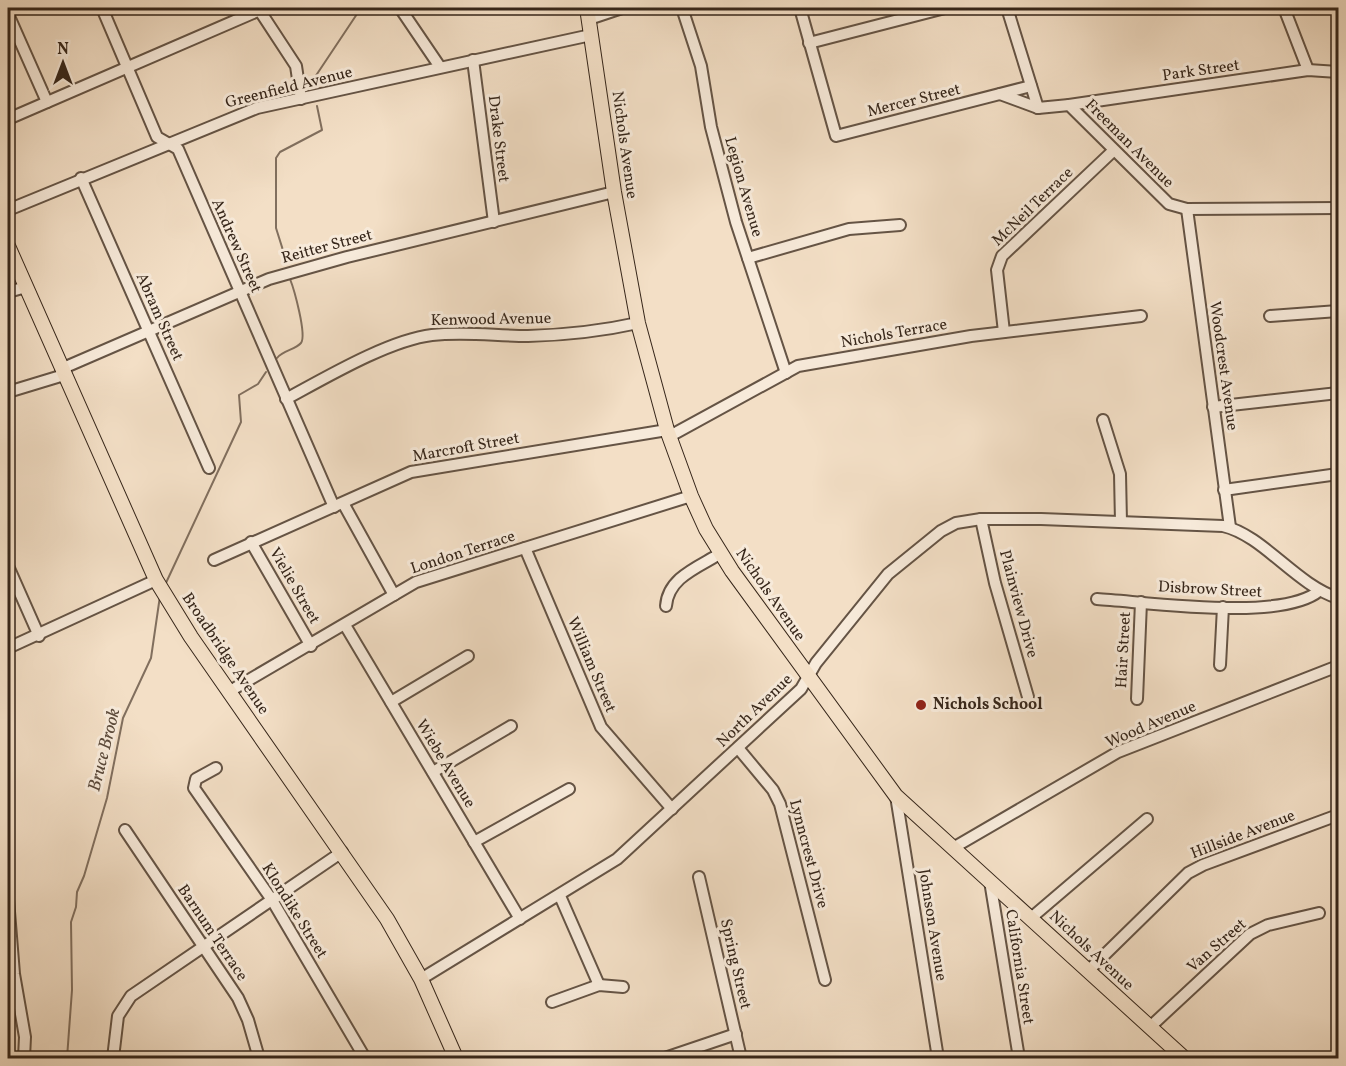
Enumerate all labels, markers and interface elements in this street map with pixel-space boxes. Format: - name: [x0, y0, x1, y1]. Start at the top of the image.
- north arrow: [33, 33, 93, 93]
- text: N: [57, 39, 69, 61]
- street label: Park Street: [1161, 55, 1241, 87]
- street label: Greenfield Avenue: [223, 62, 355, 114]
- street label: Mercer Street: [865, 79, 963, 123]
- street label: Nichols Avenue: [606, 90, 642, 200]
- street label: Drake Street: [482, 94, 514, 184]
- street label: Freeman Avenue: [1080, 95, 1178, 193]
- street label: Legion Avenue: [718, 134, 768, 240]
- street label: McNeil Terrace: [987, 162, 1079, 252]
- street label: Andrew Street: [205, 195, 267, 297]
- street label: Reitter Street: [279, 224, 375, 270]
- street label: Abram Street: [130, 270, 188, 365]
- street label: Woodcrest Avenue: [1203, 300, 1243, 432]
- street label: Kenwood Avenue: [431, 308, 551, 332]
- street label: Nichols Terrace: [839, 314, 949, 354]
- street label: Marcroft Street: [411, 428, 522, 468]
- street label: London Terrace: [408, 526, 518, 580]
- street label: Vielie Street: [263, 544, 325, 629]
- street label: Nichols Avenue: [730, 544, 810, 646]
- street label: Plainview Drive: [993, 548, 1043, 660]
- street label: Disbrow Street: [1157, 576, 1263, 604]
- street label: Broadbridge Avenue: [176, 589, 274, 719]
- street label: Hair Street: [1111, 611, 1137, 689]
- street label: William Street: [561, 614, 621, 717]
- street label: North Avenue: [712, 669, 798, 753]
- place label: Nichols School: [933, 694, 1043, 716]
- street label: Wood Avenue: [1102, 696, 1200, 754]
- marker: Nichols School: [914, 698, 928, 712]
- water label: Bruce Brook: [83, 706, 127, 794]
- street label: Wiebe Avenue: [410, 716, 480, 812]
- street label: Lynncrest Drive: [783, 797, 833, 911]
- street label: Hillside Avenue: [1188, 805, 1298, 865]
- street label: Klondike Street: [256, 859, 332, 963]
- street label: Johnson Avenue: [912, 867, 952, 983]
- street label: Barnum Terrace: [172, 880, 252, 986]
- street label: Nichols Avenue: [1044, 906, 1138, 996]
- street label: California Street: [999, 908, 1039, 1026]
- street label: Van Street: [1183, 914, 1252, 978]
- street label: Spring Street: [714, 917, 756, 1012]

